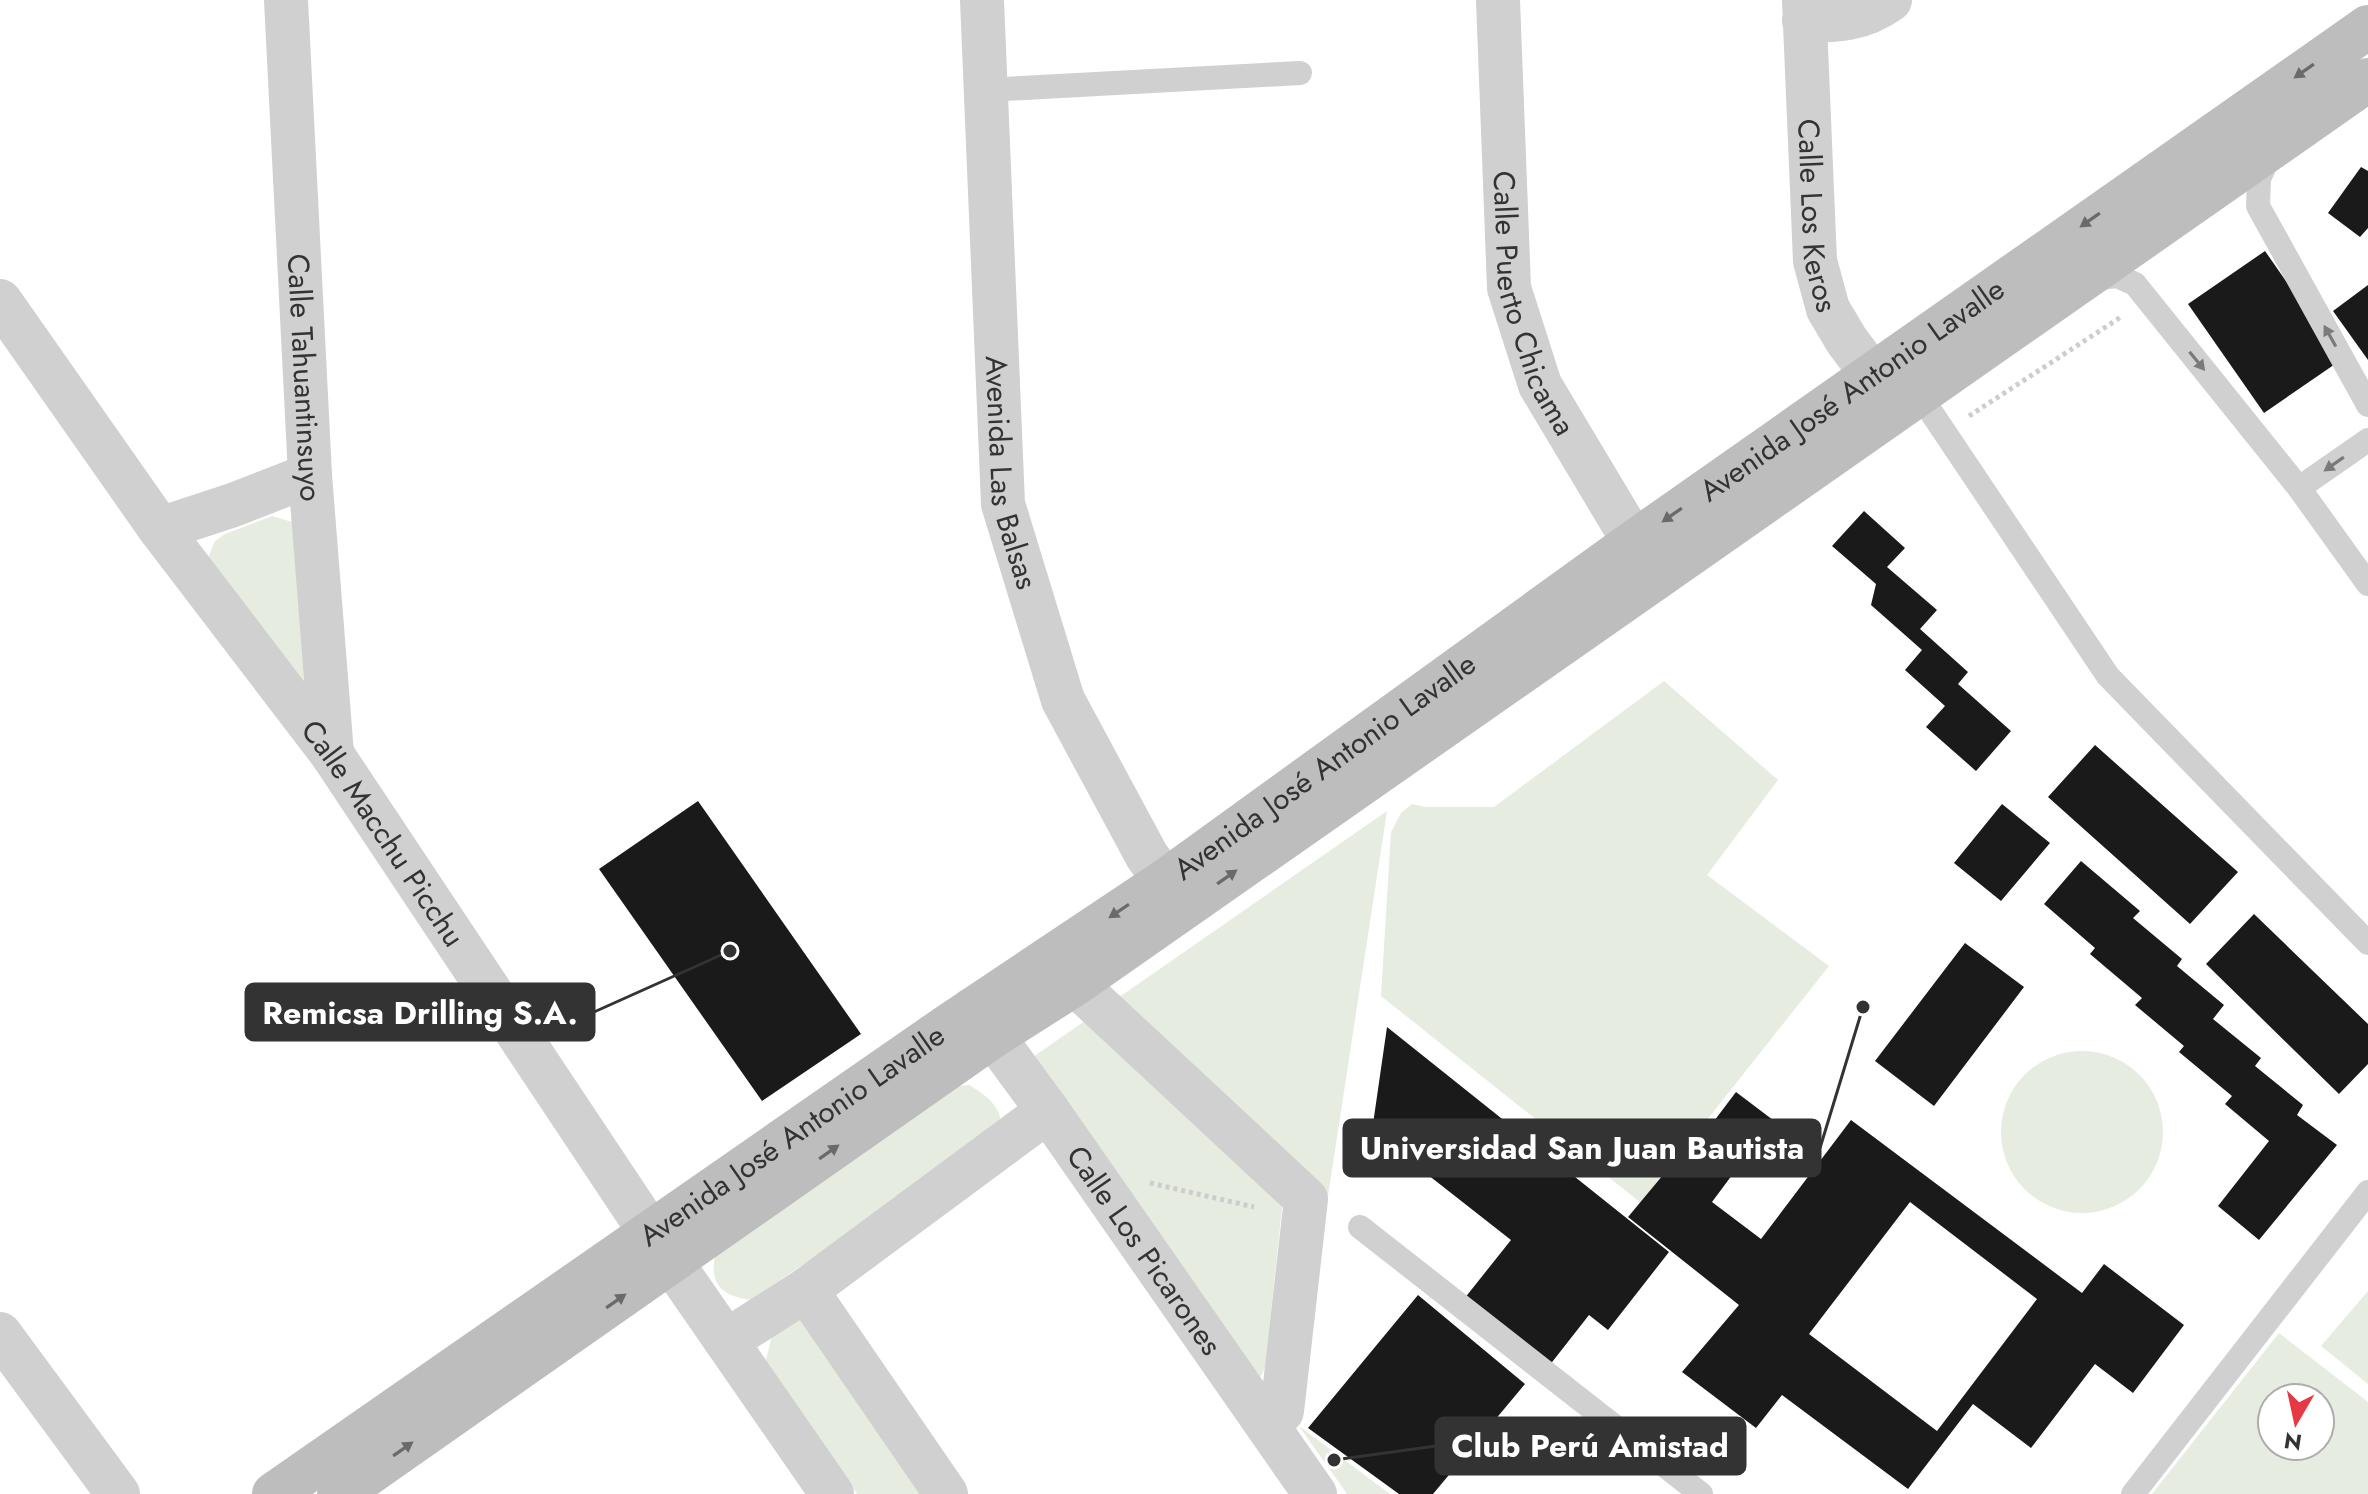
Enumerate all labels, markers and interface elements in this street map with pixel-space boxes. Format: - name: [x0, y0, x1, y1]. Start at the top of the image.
- one-way arrow: [2293, 63, 2314, 78]
- street label: Calle Los Keros: [1788, 118, 1849, 317]
- street label: Calle Puerto Chicama: [1483, 170, 1587, 443]
- one-way arrow: [2080, 212, 2101, 227]
- street label: Calle Tahuantinsuyo: [277, 253, 334, 503]
- street label: Avenida José Antonio Lavalle: [1690, 267, 2013, 511]
- one-way arrow: [2323, 325, 2337, 348]
- one-way arrow: [2188, 351, 2205, 371]
- street label: Avenida Las Balsas: [975, 355, 1049, 594]
- one-way arrow: [2323, 456, 2344, 471]
- one-way arrow: [1662, 507, 1683, 522]
- street label: Avenida José Antonio Lavalle: [1164, 642, 1484, 890]
- street label: Calle Macchu Picchu: [291, 710, 476, 955]
- one-way arrow: [1217, 870, 1238, 885]
- one-way arrow: [1109, 903, 1130, 918]
- callout: Remicsa Drilling S.A.: [246, 984, 594, 1040]
- text: Remicsa Drilling S.A.: [262, 990, 578, 1036]
- street label: Avenida José Antonio Lavalle: [630, 1013, 953, 1256]
- callout: Universidad San Juan Bautista: [1344, 1120, 1820, 1176]
- text: Universidad San Juan Bautista: [1360, 1125, 1804, 1171]
- street label: Calle Los Picarones: [1057, 1136, 1233, 1363]
- one-way arrow: [818, 1145, 839, 1160]
- one-way arrow: [605, 1294, 626, 1309]
- north arrow: [2256, 1382, 2336, 1462]
- callout: Club Perú Amistad: [1436, 1418, 1745, 1474]
- text: Club Perú Amistad: [1451, 1423, 1729, 1469]
- text: N: [2282, 1425, 2304, 1459]
- one-way arrow: [392, 1442, 413, 1457]

